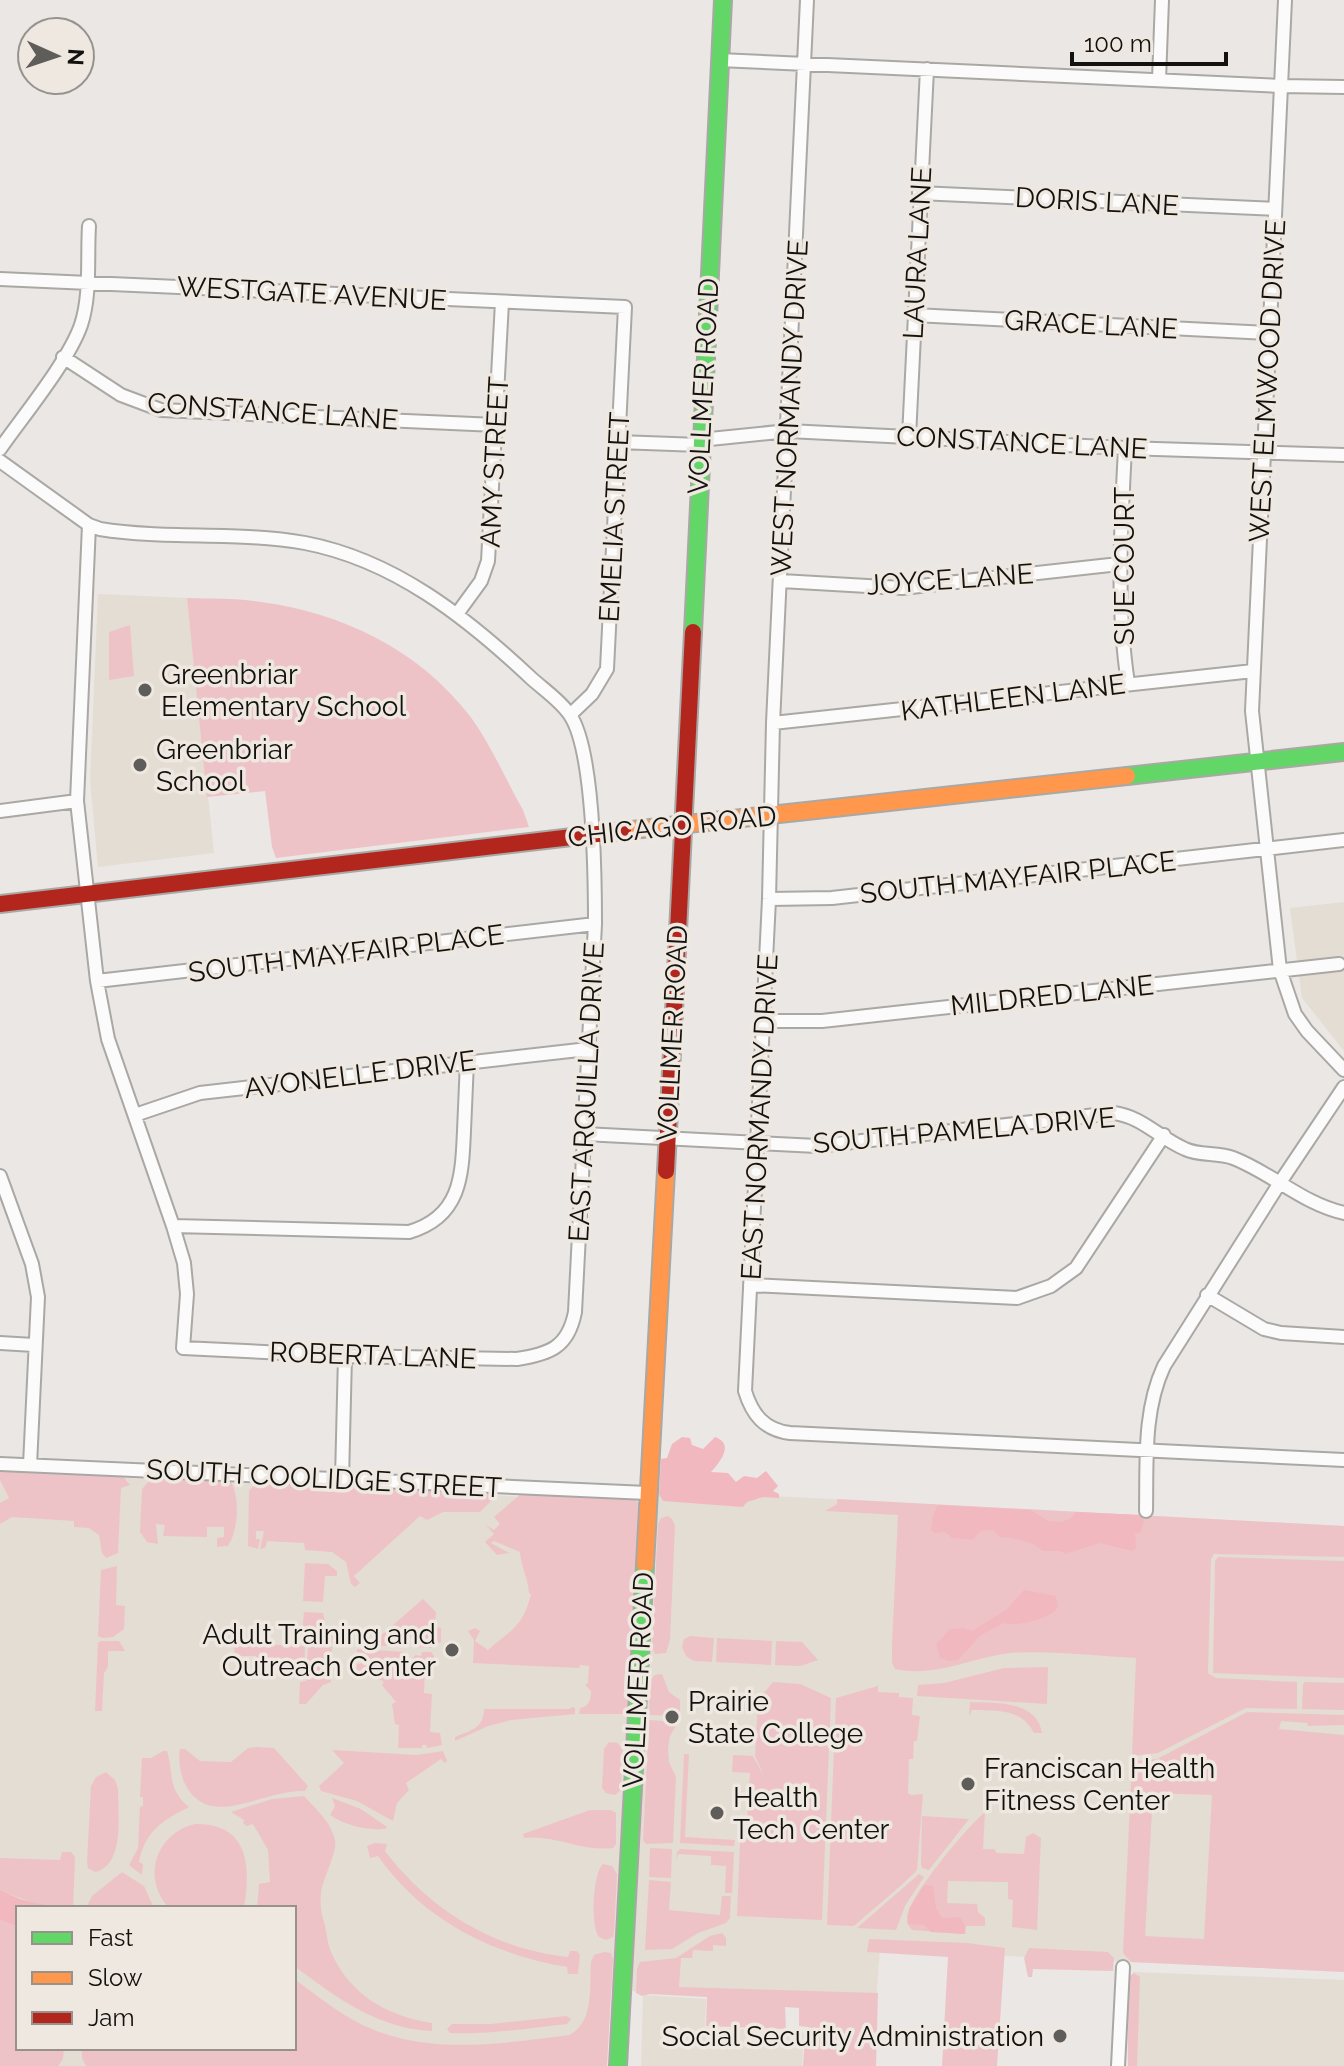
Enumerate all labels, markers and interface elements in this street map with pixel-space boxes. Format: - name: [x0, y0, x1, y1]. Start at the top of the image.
- north arrow: [16, 16, 96, 96]
- scale bar: [1072, 16, 1226, 66]
- text: 100 m: [1084, 29, 1152, 58]
- text: N: [63, 48, 89, 66]
- street label: LAURA LANE: [896, 166, 939, 340]
- street label: DORIS LANE: [1014, 181, 1180, 222]
- street label: WEST ELMWOOD DRIVE: [1243, 219, 1292, 543]
- street label: WEST NORMANDY DRIVE: [764, 239, 815, 577]
- street label: WESTGATE AVENUE: [176, 270, 448, 317]
- street label: VOLLMER ROAD: [681, 277, 726, 495]
- street label: GRACE LANE: [1003, 303, 1179, 346]
- street label: AMY STREET: [474, 376, 515, 548]
- street label: CONSTANCE LANE: [146, 386, 400, 437]
- street label: EMELIA STREET: [593, 411, 636, 623]
- street label: CONSTANCE LANE: [895, 419, 1148, 466]
- street label: SUE COURT: [1108, 487, 1141, 645]
- street label: JOYCE LANE: [865, 557, 1035, 602]
- place label: Greenbriar Elementary School: [161, 658, 406, 723]
- street label: KATHLEEN LANE: [899, 667, 1127, 728]
- marker: Greenbriar Elementary School: [136, 681, 154, 699]
- place label: Greenbriar School: [156, 733, 293, 798]
- marker: Greenbriar School: [131, 756, 149, 774]
- street label: CHICAGO ROAD: [566, 799, 778, 854]
- street label: SOUTH MAYFAIR PLACE: [858, 844, 1178, 911]
- street label: SOUTH MAYFAIR PLACE: [186, 918, 506, 989]
- street label: VOLLMER ROAD: [650, 924, 695, 1142]
- street label: EAST ARQUILLA DRIVE: [562, 941, 611, 1243]
- street label: EAST NORMANDY DRIVE: [734, 953, 785, 1281]
- street label: MILDRED LANE: [949, 968, 1155, 1023]
- street label: AVONELLE DRIVE: [242, 1044, 478, 1105]
- street label: SOUTH PAMELA DRIVE: [811, 1101, 1117, 1160]
- street label: ROBERTA LANE: [269, 1335, 477, 1376]
- street label: SOUTH COOLIDGE STREET: [145, 1453, 503, 1504]
- street label: VOLLMER ROAD: [616, 1571, 661, 1789]
- place label: Adult Training and Outreach Center: [202, 1618, 436, 1683]
- marker: Adult Training and Outreach Center: [443, 1641, 461, 1659]
- place label: Prairie State College: [688, 1685, 863, 1750]
- marker: Prairie State College: [663, 1708, 681, 1726]
- place label: Franciscan Health Fitness Center: [984, 1752, 1215, 1817]
- marker: Franciscan Health Fitness Center: [959, 1775, 977, 1793]
- place label: Health Tech Center: [733, 1781, 890, 1846]
- marker: Health Tech Center: [708, 1804, 726, 1822]
- legend: [16, 1906, 296, 2050]
- text: Fast: [88, 1923, 133, 1952]
- text: Slow: [88, 1963, 143, 1992]
- text: Jam: [88, 2003, 134, 2032]
- place label: Social Security Administration: [662, 2020, 1044, 2053]
- marker: Social Security Administration: [1051, 2027, 1069, 2045]

